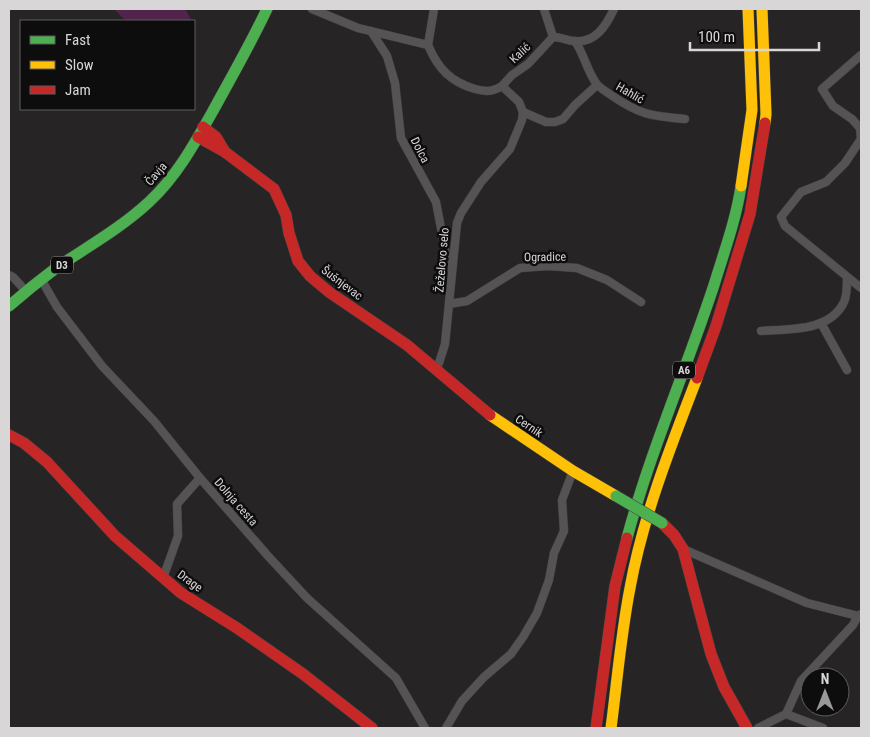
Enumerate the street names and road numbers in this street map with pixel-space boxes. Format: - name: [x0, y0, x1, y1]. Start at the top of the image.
- street label: Kalić: [507, 40, 534, 66]
- street label: Hahlić: [613, 79, 647, 107]
- street label: Dolca: [408, 135, 432, 165]
- street label: Čavja: [142, 159, 170, 188]
- street label: Žeželovo selo: [431, 227, 452, 293]
- street label: Ogradice: [524, 250, 567, 264]
- road number: D3: [51, 256, 73, 274]
- street label: Šušnjevac: [319, 262, 366, 303]
- road number: A6: [673, 362, 695, 378]
- street label: Cernik: [513, 412, 546, 441]
- street label: Dolnja cesta: [212, 475, 261, 529]
- street label: Drage: [175, 567, 206, 595]

